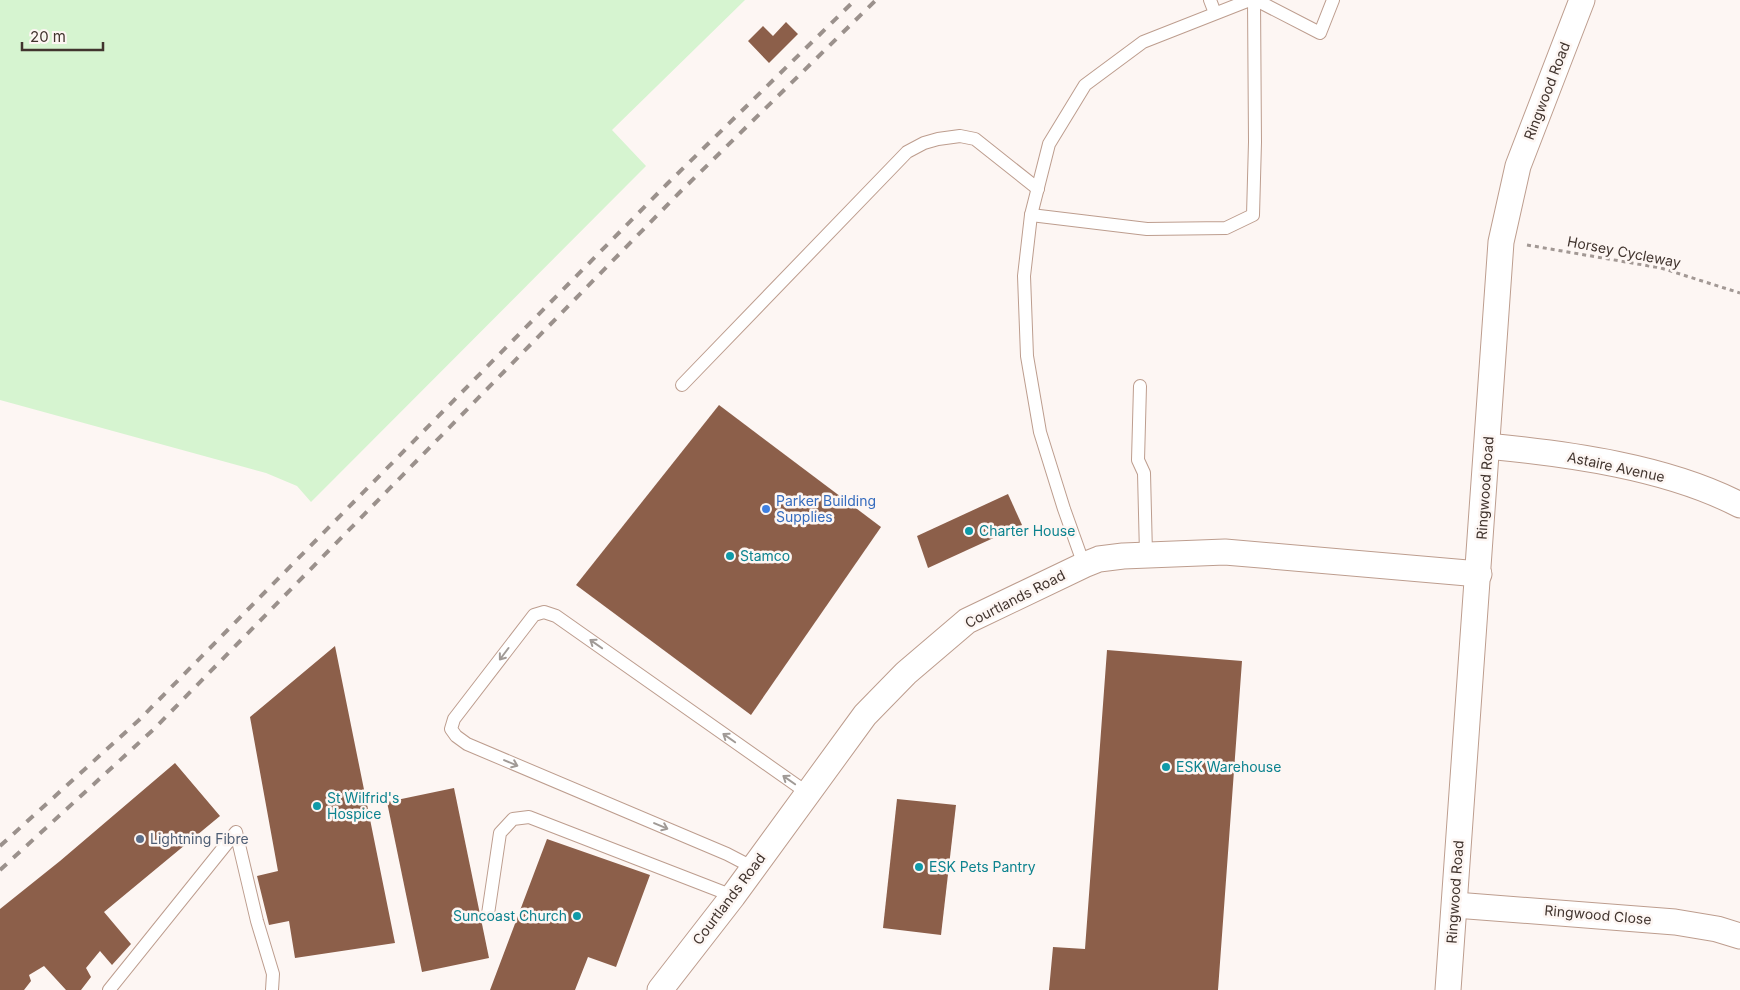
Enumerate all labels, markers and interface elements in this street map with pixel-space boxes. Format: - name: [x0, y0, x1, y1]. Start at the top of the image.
- scale bar: [22, 20, 104, 52]
- text: 20 m: [30, 27, 66, 46]
- street label: Ringwood Road: [1520, 39, 1573, 142]
- street label: Horsey Cycleway: [1566, 232, 1682, 271]
- street label: Ringwood Road: [1472, 436, 1497, 540]
- street label: Astaire Avenue: [1566, 448, 1666, 485]
- place label: Parker Building Supplies: [776, 492, 876, 525]
- marker: Parker Building Supplies: [760, 503, 772, 515]
- place label: Charter House: [979, 522, 1075, 539]
- marker: Charter House: [963, 525, 975, 537]
- place label: Stamco: [740, 547, 790, 564]
- marker: Stamco: [724, 550, 736, 562]
- street label: Courtlands Road: [962, 566, 1068, 631]
- one-way arrow: [589, 639, 603, 649]
- one-way arrow: [499, 647, 509, 661]
- one-way arrow: [722, 733, 736, 743]
- one-way arrow: [503, 758, 518, 768]
- place label: ESK Warehouse: [1176, 758, 1281, 775]
- marker: ESK Warehouse: [1160, 761, 1172, 773]
- one-way arrow: [782, 775, 796, 785]
- place label: St Wilfrid's Hospice: [327, 789, 399, 822]
- marker: St Wilfrid's Hospice: [311, 800, 323, 812]
- one-way arrow: [653, 822, 668, 831]
- place label: Lightning Fibre: [150, 830, 249, 847]
- marker: Lightning Fibre: [134, 833, 146, 845]
- street label: Ringwood Road: [1442, 840, 1467, 944]
- street label: Courtlands Road: [689, 850, 769, 948]
- place label: ESK Pets Pantry: [929, 858, 1036, 875]
- marker: ESK Pets Pantry: [913, 861, 925, 873]
- street label: Ringwood Close: [1544, 901, 1652, 928]
- place label: Suncoast Church: [453, 907, 567, 924]
- marker: Suncoast Church: [571, 910, 583, 922]

